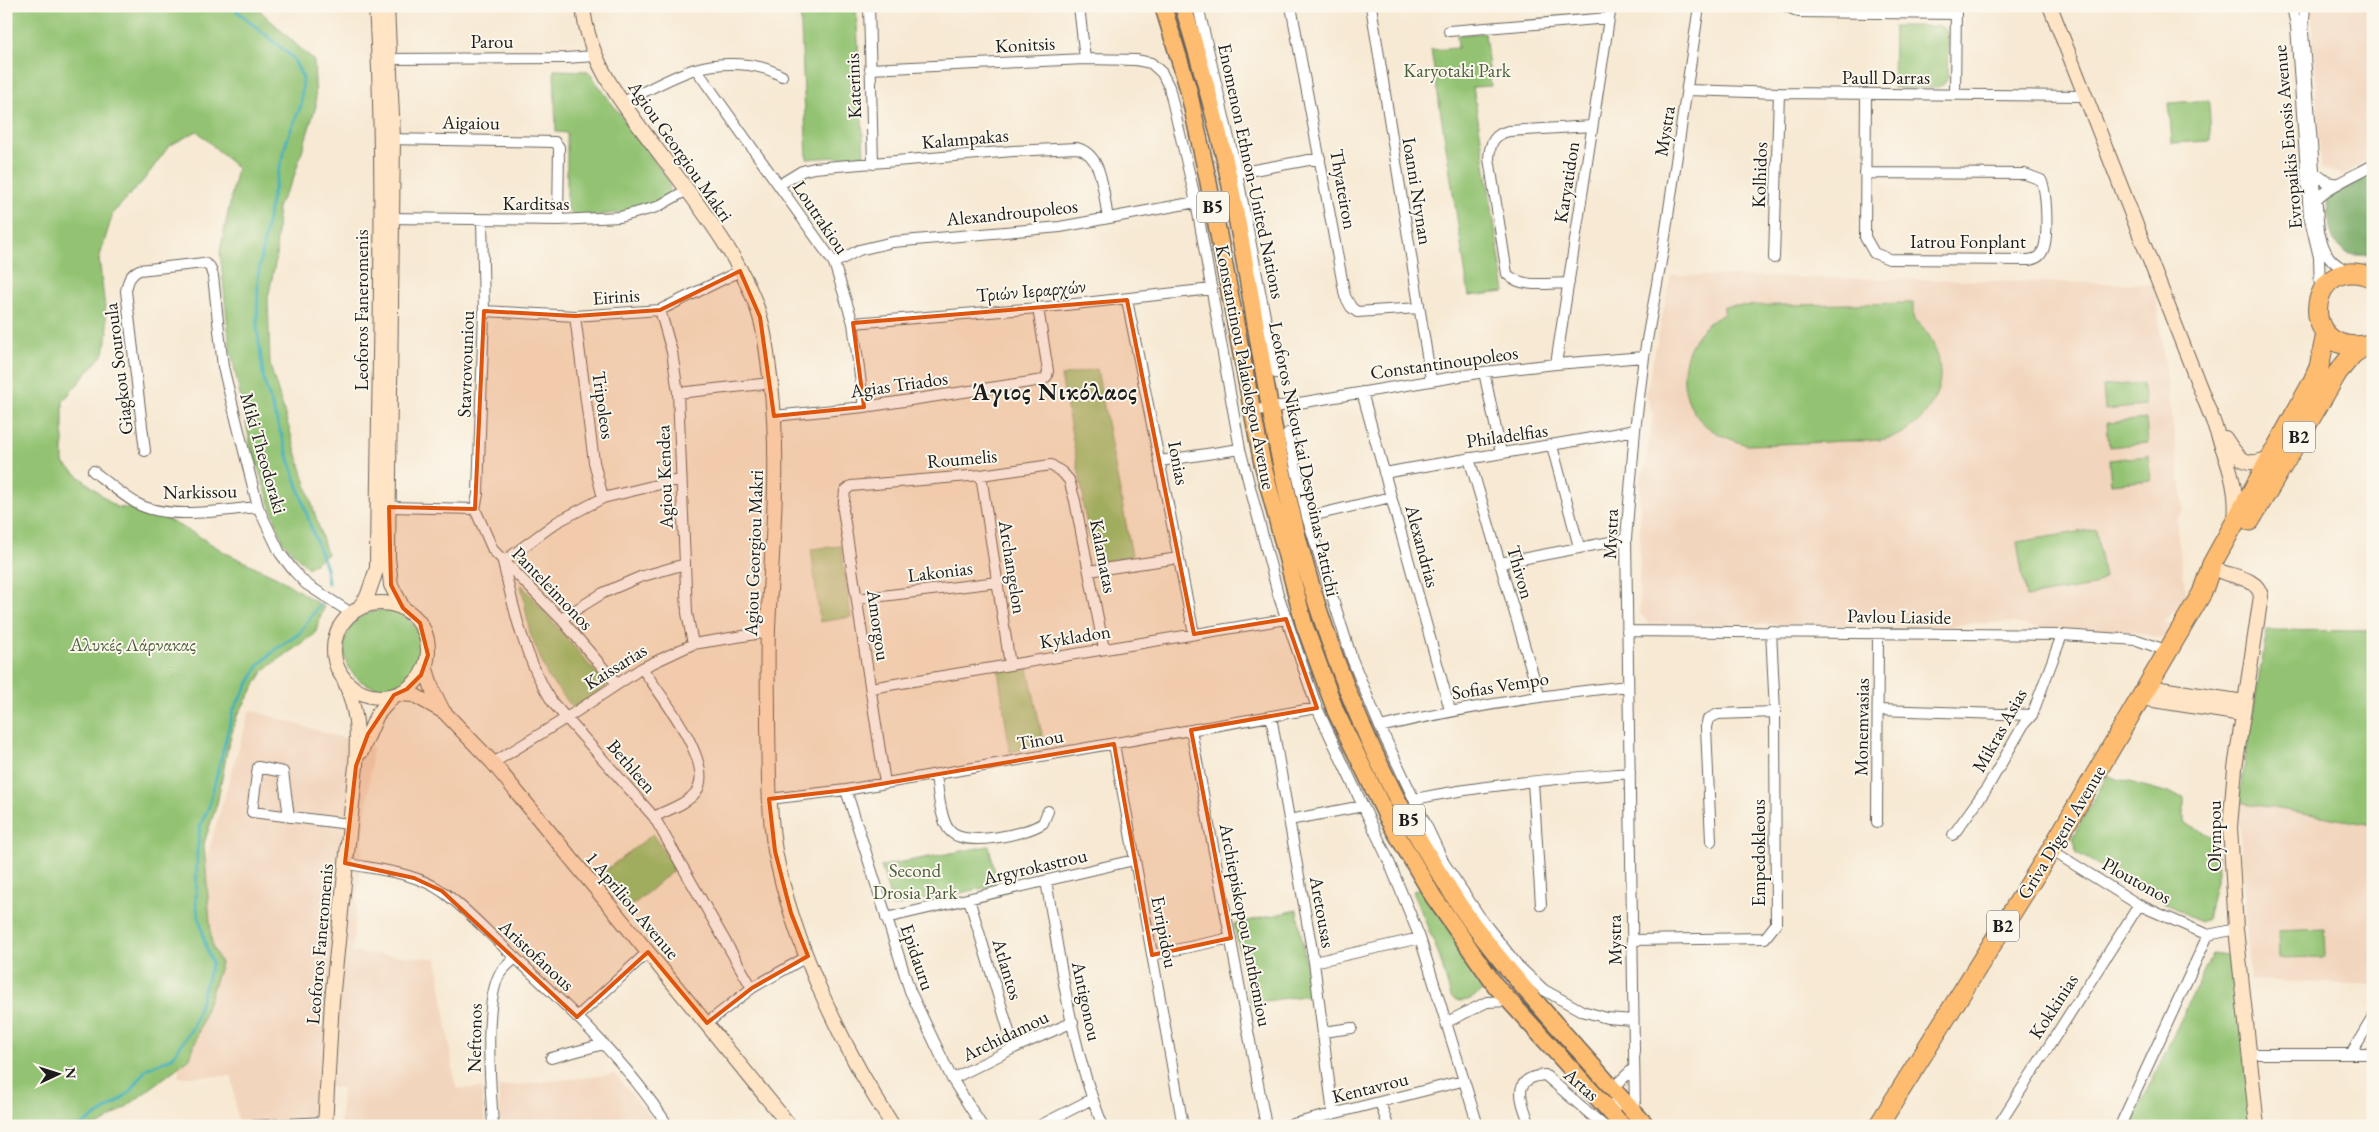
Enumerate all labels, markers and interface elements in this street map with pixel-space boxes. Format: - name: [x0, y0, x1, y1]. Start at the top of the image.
- street label: Parou: [471, 29, 513, 54]
- street label: Konitsis: [994, 30, 1056, 59]
- street label: Enomenon Ethnon-United Nations: [1212, 41, 1291, 301]
- street label: Evropaikis Enosis Avenue: [2267, 44, 2308, 230]
- street label: Katerinis: [840, 53, 867, 119]
- park label: Karyotaki Park: [1403, 58, 1512, 83]
- street label: Paull Darras: [1842, 65, 1930, 90]
- street label: Agiou Georgiou Makri: [622, 75, 739, 227]
- street label: Mystra: [1648, 104, 1681, 158]
- street label: Aigaiou: [441, 109, 500, 136]
- street label: Kalampakas: [921, 122, 1010, 155]
- street label: Ioanni Ntynan: [1397, 136, 1438, 247]
- street label: Karyatidon: [1548, 140, 1585, 225]
- street label: Kolhidos: [1746, 141, 1773, 209]
- street label: Thyateiron: [1324, 147, 1363, 231]
- street label: Loutrakiou: [787, 176, 854, 259]
- street label: Karditsas: [503, 191, 569, 216]
- road number: B5: [1197, 192, 1229, 222]
- street label: Alexandroupoleos: [944, 193, 1079, 232]
- street label: Leoforos Faneromenis: [349, 229, 374, 391]
- street label: Iatrou Fonplant: [1910, 229, 2026, 254]
- street label: Konstantinou Palaiologou Avenue: [1209, 243, 1282, 492]
- street label: Τριών Ιεραρχών: [975, 273, 1087, 308]
- street label: Eirinis: [592, 282, 640, 311]
- street label: Giagkou Souroula: [98, 301, 139, 436]
- street label: Stavrovouniou: [451, 310, 480, 418]
- street label: Leoforos Nikou kai Despoinas Pattichi: [1263, 319, 1346, 599]
- street label: Constantinoupoleos: [1369, 340, 1520, 385]
- street label: Agias Triados: [848, 365, 949, 404]
- street label: Tripoleos: [586, 370, 621, 441]
- district label: Άγιος Νικόλαος: [971, 376, 1138, 407]
- street label: Miki Theodoraki: [234, 390, 293, 517]
- street label: Philadelfias: [1465, 417, 1550, 454]
- road number: B2: [2283, 422, 2315, 452]
- street label: Agiou Kendea: [650, 424, 679, 531]
- street label: Ionias: [1162, 439, 1195, 487]
- street label: Roumelis: [926, 443, 998, 474]
- street label: Agiou Georgiou Makri: [738, 469, 769, 638]
- street label: Narkissou: [163, 478, 237, 505]
- street label: Alexandrias: [1399, 501, 1446, 590]
- street label: Mystra: [1597, 508, 1624, 560]
- street label: Kalamatas: [1084, 517, 1123, 595]
- street label: Archangelon: [993, 518, 1032, 616]
- street label: Panteleimonos: [507, 541, 599, 635]
- street label: Thivon: [1501, 543, 1540, 602]
- street label: Lakonias: [906, 555, 974, 588]
- street label: Amorgou: [861, 587, 896, 662]
- street label: Pavlou Liaside: [1847, 603, 1951, 630]
- street label: Kykladon: [1038, 619, 1112, 654]
- park label: Αλυκές Λάρνακας: [69, 632, 196, 657]
- street label: Kaissarias: [579, 637, 651, 696]
- street label: Sofias Vempo: [1450, 665, 1550, 706]
- street label: Monemvasias: [1848, 678, 1875, 776]
- street label: Mikras Asias: [1966, 684, 2033, 777]
- street label: Tinou: [1015, 723, 1065, 756]
- street label: Bethleen: [601, 734, 662, 799]
- street label: Griva Digeni Avenue: [2012, 761, 2111, 904]
- street label: Empedokleous: [1746, 799, 1771, 907]
- street label: Olympou: [2202, 800, 2227, 872]
- road number: B5: [1393, 804, 1425, 836]
- street label: Archiepiskopou Anthemiou: [1213, 820, 1277, 1029]
- street label: Argyrokastrou: [980, 842, 1090, 891]
- street label: 1 Apriliou Avenue: [580, 846, 685, 965]
- street label: Ploutonos: [2098, 851, 2176, 910]
- park label: Second Drosia Park: [873, 858, 958, 905]
- street label: Leoforos Faneromenis: [300, 863, 339, 1025]
- street label: Aretousas: [1304, 873, 1341, 950]
- street label: Evripidou: [1145, 894, 1184, 970]
- road number: B2: [1987, 910, 2019, 941]
- street label: Aristofanous: [493, 913, 580, 997]
- street label: Mystra: [1602, 914, 1627, 966]
- street label: Epidauru: [895, 921, 941, 994]
- street label: Atlantos: [986, 935, 1029, 1003]
- street label: Antigonou: [1066, 958, 1107, 1043]
- street label: Kokkinias: [2023, 969, 2084, 1044]
- street label: Neftonos: [461, 1003, 488, 1073]
- street label: Archidamou: [957, 1004, 1053, 1068]
- north arrow: [32, 1050, 82, 1100]
- street label: Artas: [1558, 1061, 1605, 1107]
- street label: Kentavrou: [1329, 1066, 1411, 1109]
- text: N: [62, 1067, 80, 1080]

